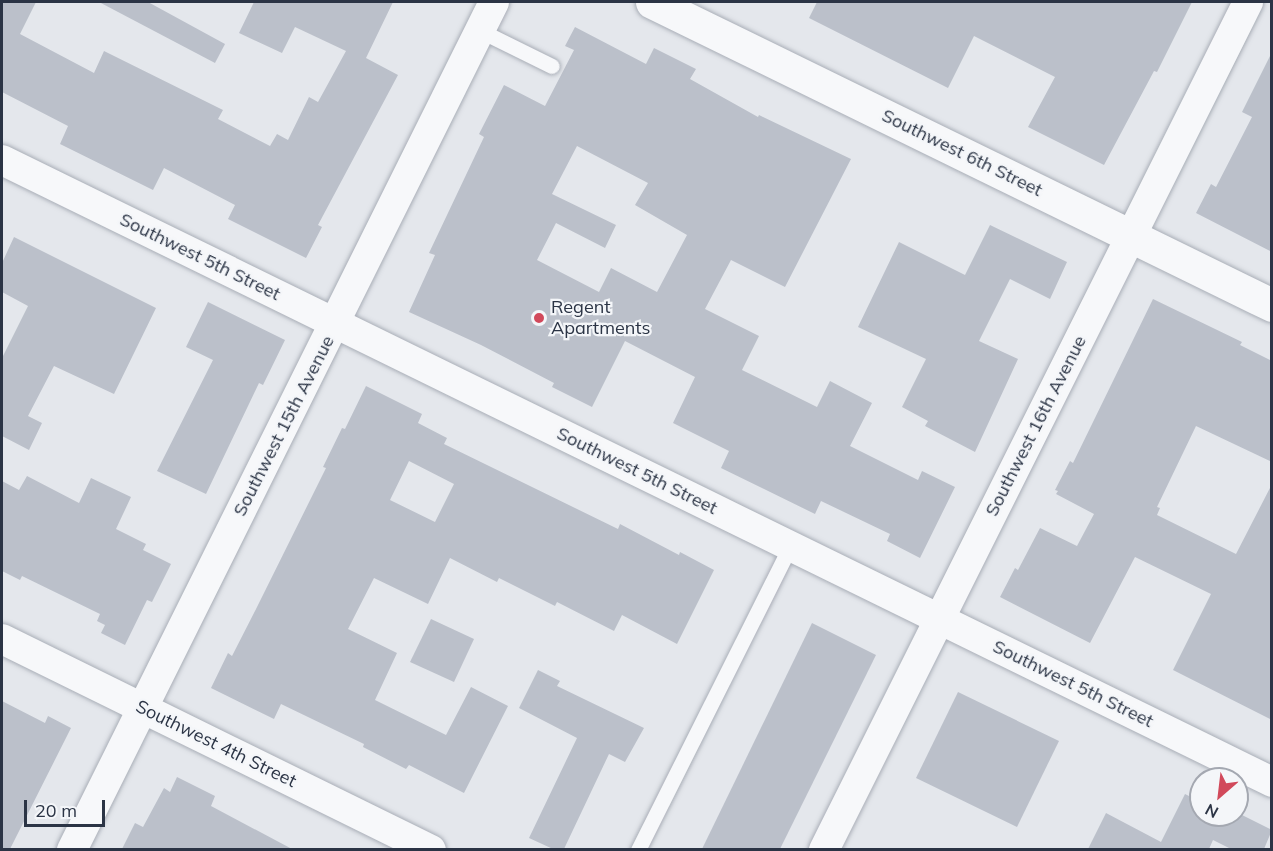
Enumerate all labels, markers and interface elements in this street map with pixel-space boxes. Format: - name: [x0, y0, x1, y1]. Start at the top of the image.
- street label: Southwest 6th Street: [878, 105, 1046, 201]
- street label: Southwest 5th Street: [116, 209, 284, 305]
- place label: Regent Apartments: [551, 297, 651, 340]
- marker: Regent Apartments: [532, 311, 546, 325]
- street label: Southwest 15th Avenue: [229, 332, 339, 520]
- street label: Southwest 16th Avenue: [981, 332, 1091, 520]
- street label: Southwest 5th Street: [553, 423, 721, 519]
- street label: Southwest 5th Street: [989, 636, 1157, 732]
- street label: Southwest 4th Street: [132, 696, 300, 792]
- north arrow: [1189, 767, 1249, 827]
- scale bar: [27, 788, 108, 826]
- text: 20 m: [35, 799, 77, 822]
- text: N: [1201, 799, 1222, 823]

